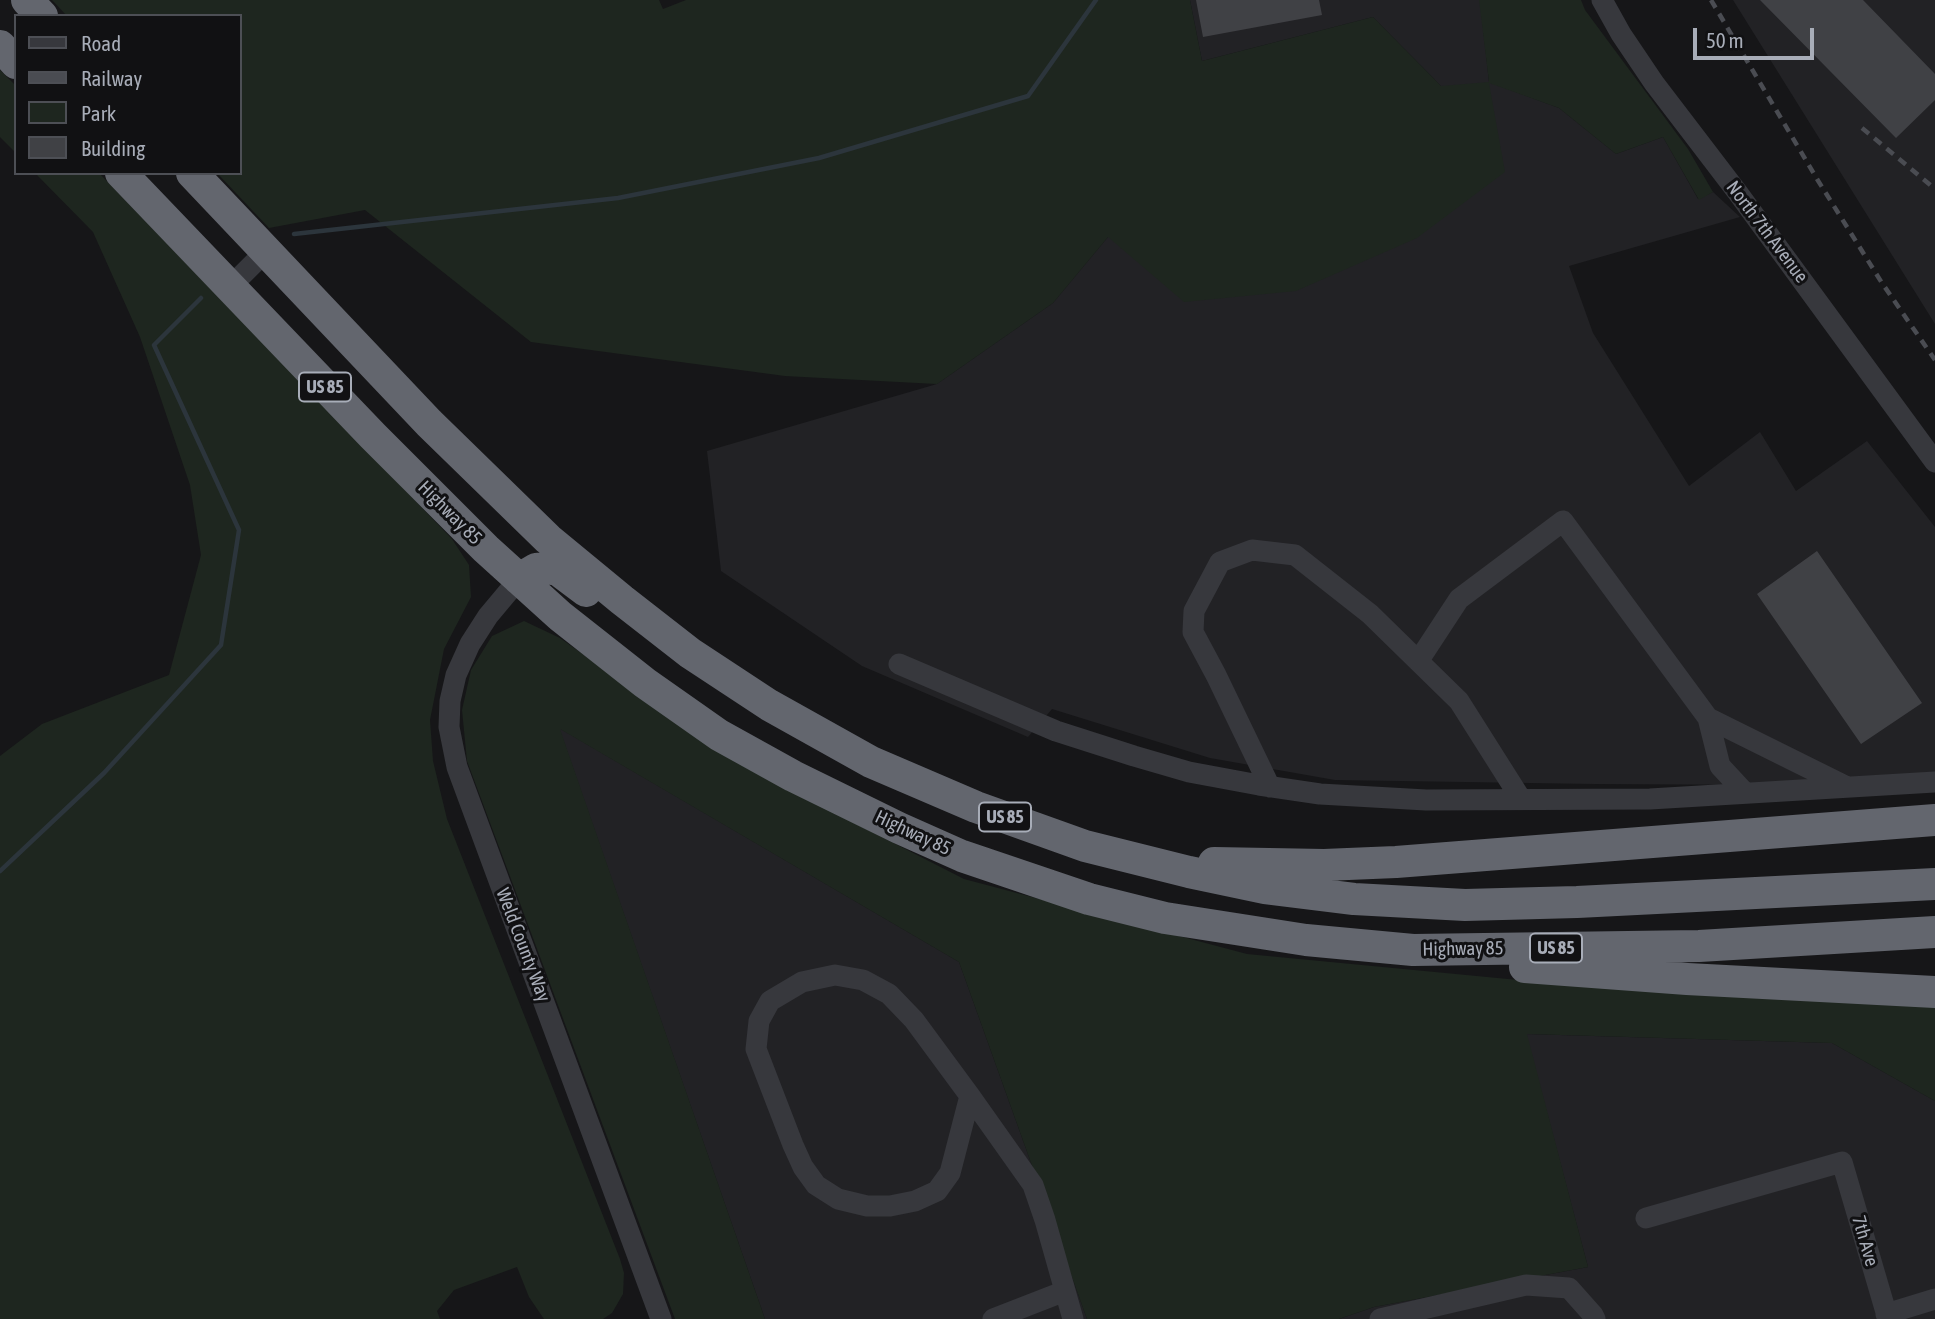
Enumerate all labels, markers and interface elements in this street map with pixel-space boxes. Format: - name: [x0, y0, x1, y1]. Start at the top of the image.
- legend: [14, 14, 242, 175]
- scale bar: [1697, 14, 1818, 58]
- text: 50 m: [1706, 28, 1744, 52]
- text: Road: [81, 31, 121, 55]
- text: Railway: [81, 66, 142, 90]
- text: Park: [81, 101, 116, 125]
- text: Building: [81, 136, 145, 160]
- street label: North 7th Avenue: [1721, 177, 1813, 287]
- road number: US 85: [299, 372, 351, 402]
- street label: Highway 85: [413, 476, 487, 550]
- road number: US 85: [979, 802, 1031, 832]
- street label: Highway 85: [871, 806, 955, 860]
- street label: Weld County Way: [491, 885, 555, 1005]
- road number: US 85: [1530, 933, 1582, 962]
- street label: Highway 85: [1422, 937, 1504, 961]
- street label: 7th Ave: [1847, 1213, 1883, 1269]

